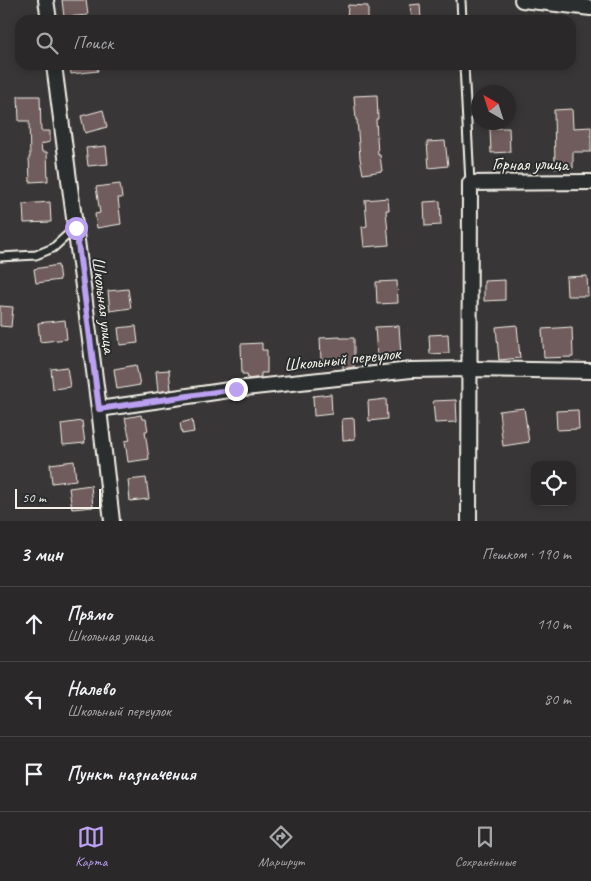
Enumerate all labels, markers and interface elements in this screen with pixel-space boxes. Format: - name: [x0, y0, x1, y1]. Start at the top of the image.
- search box: [15, 15, 576, 70]
- icon: search: [33, 29, 61, 57]
- text: Поиск: [73, 31, 113, 55]
- north arrow: [471, 85, 516, 130]
- street label: Горная улица: [492, 153, 570, 175]
- route start: [65, 217, 88, 240]
- street label: Школьная улица: [87, 255, 121, 356]
- street label: Школьный переулок: [283, 342, 404, 376]
- route end: [225, 378, 248, 401]
- map controls: [531, 461, 576, 506]
- button: locate: [531, 461, 576, 506]
- scale bar: [15, 486, 101, 509]
- text: 50 m: [22, 489, 46, 506]
- text: 3 мин: [20, 541, 63, 567]
- text: Пешком · 190 m: [482, 544, 571, 564]
- text: Прямо: [67, 602, 112, 626]
- icon: ahead: [20, 610, 48, 638]
- text: 110 m: [537, 614, 571, 634]
- text: Школьная улица: [67, 626, 153, 646]
- text: Налево: [67, 677, 115, 701]
- icon: left: [20, 685, 48, 713]
- text: 80 m: [544, 689, 571, 709]
- text: Школьный переулок: [67, 701, 171, 721]
- icon: arrive: [20, 760, 48, 788]
- text: Пункт назначения: [67, 762, 196, 786]
- tab: Карта: [75, 823, 107, 870]
- tab: Маршрут: [258, 823, 304, 870]
- tab: Сохранённые: [455, 823, 516, 870]

